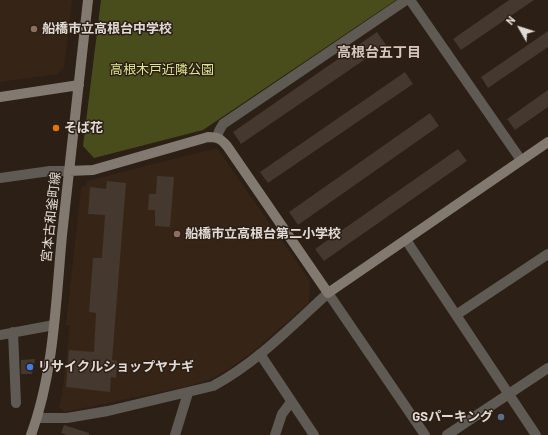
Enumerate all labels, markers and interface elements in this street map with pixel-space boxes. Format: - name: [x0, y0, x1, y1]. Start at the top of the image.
- north arrow: [500, 8, 540, 48]
- text: N: [503, 13, 518, 27]
- place label: 船橋市立高根台中学校: [42, 21, 172, 37]
- marker: 船橋市立高根台中学校: [29, 24, 39, 34]
- district label: 高根台五丁目: [337, 44, 421, 60]
- park label: 高根木戸近隣公園: [110, 62, 214, 78]
- place label: そば花: [64, 120, 103, 136]
- marker: そば花: [51, 123, 61, 133]
- street label: 宮本古和釜町線: [38, 171, 64, 263]
- place label: 船橋市立高根台第二小学校: [185, 226, 341, 242]
- marker: 船橋市立高根台第二小学校: [172, 229, 182, 239]
- place label: リサイクルショップヤナギ: [38, 359, 194, 375]
- marker: リサイクルショップヤナギ: [25, 362, 35, 372]
- place label: GSパーキング: [412, 409, 493, 425]
- marker: GSパーキング: [496, 412, 506, 422]

